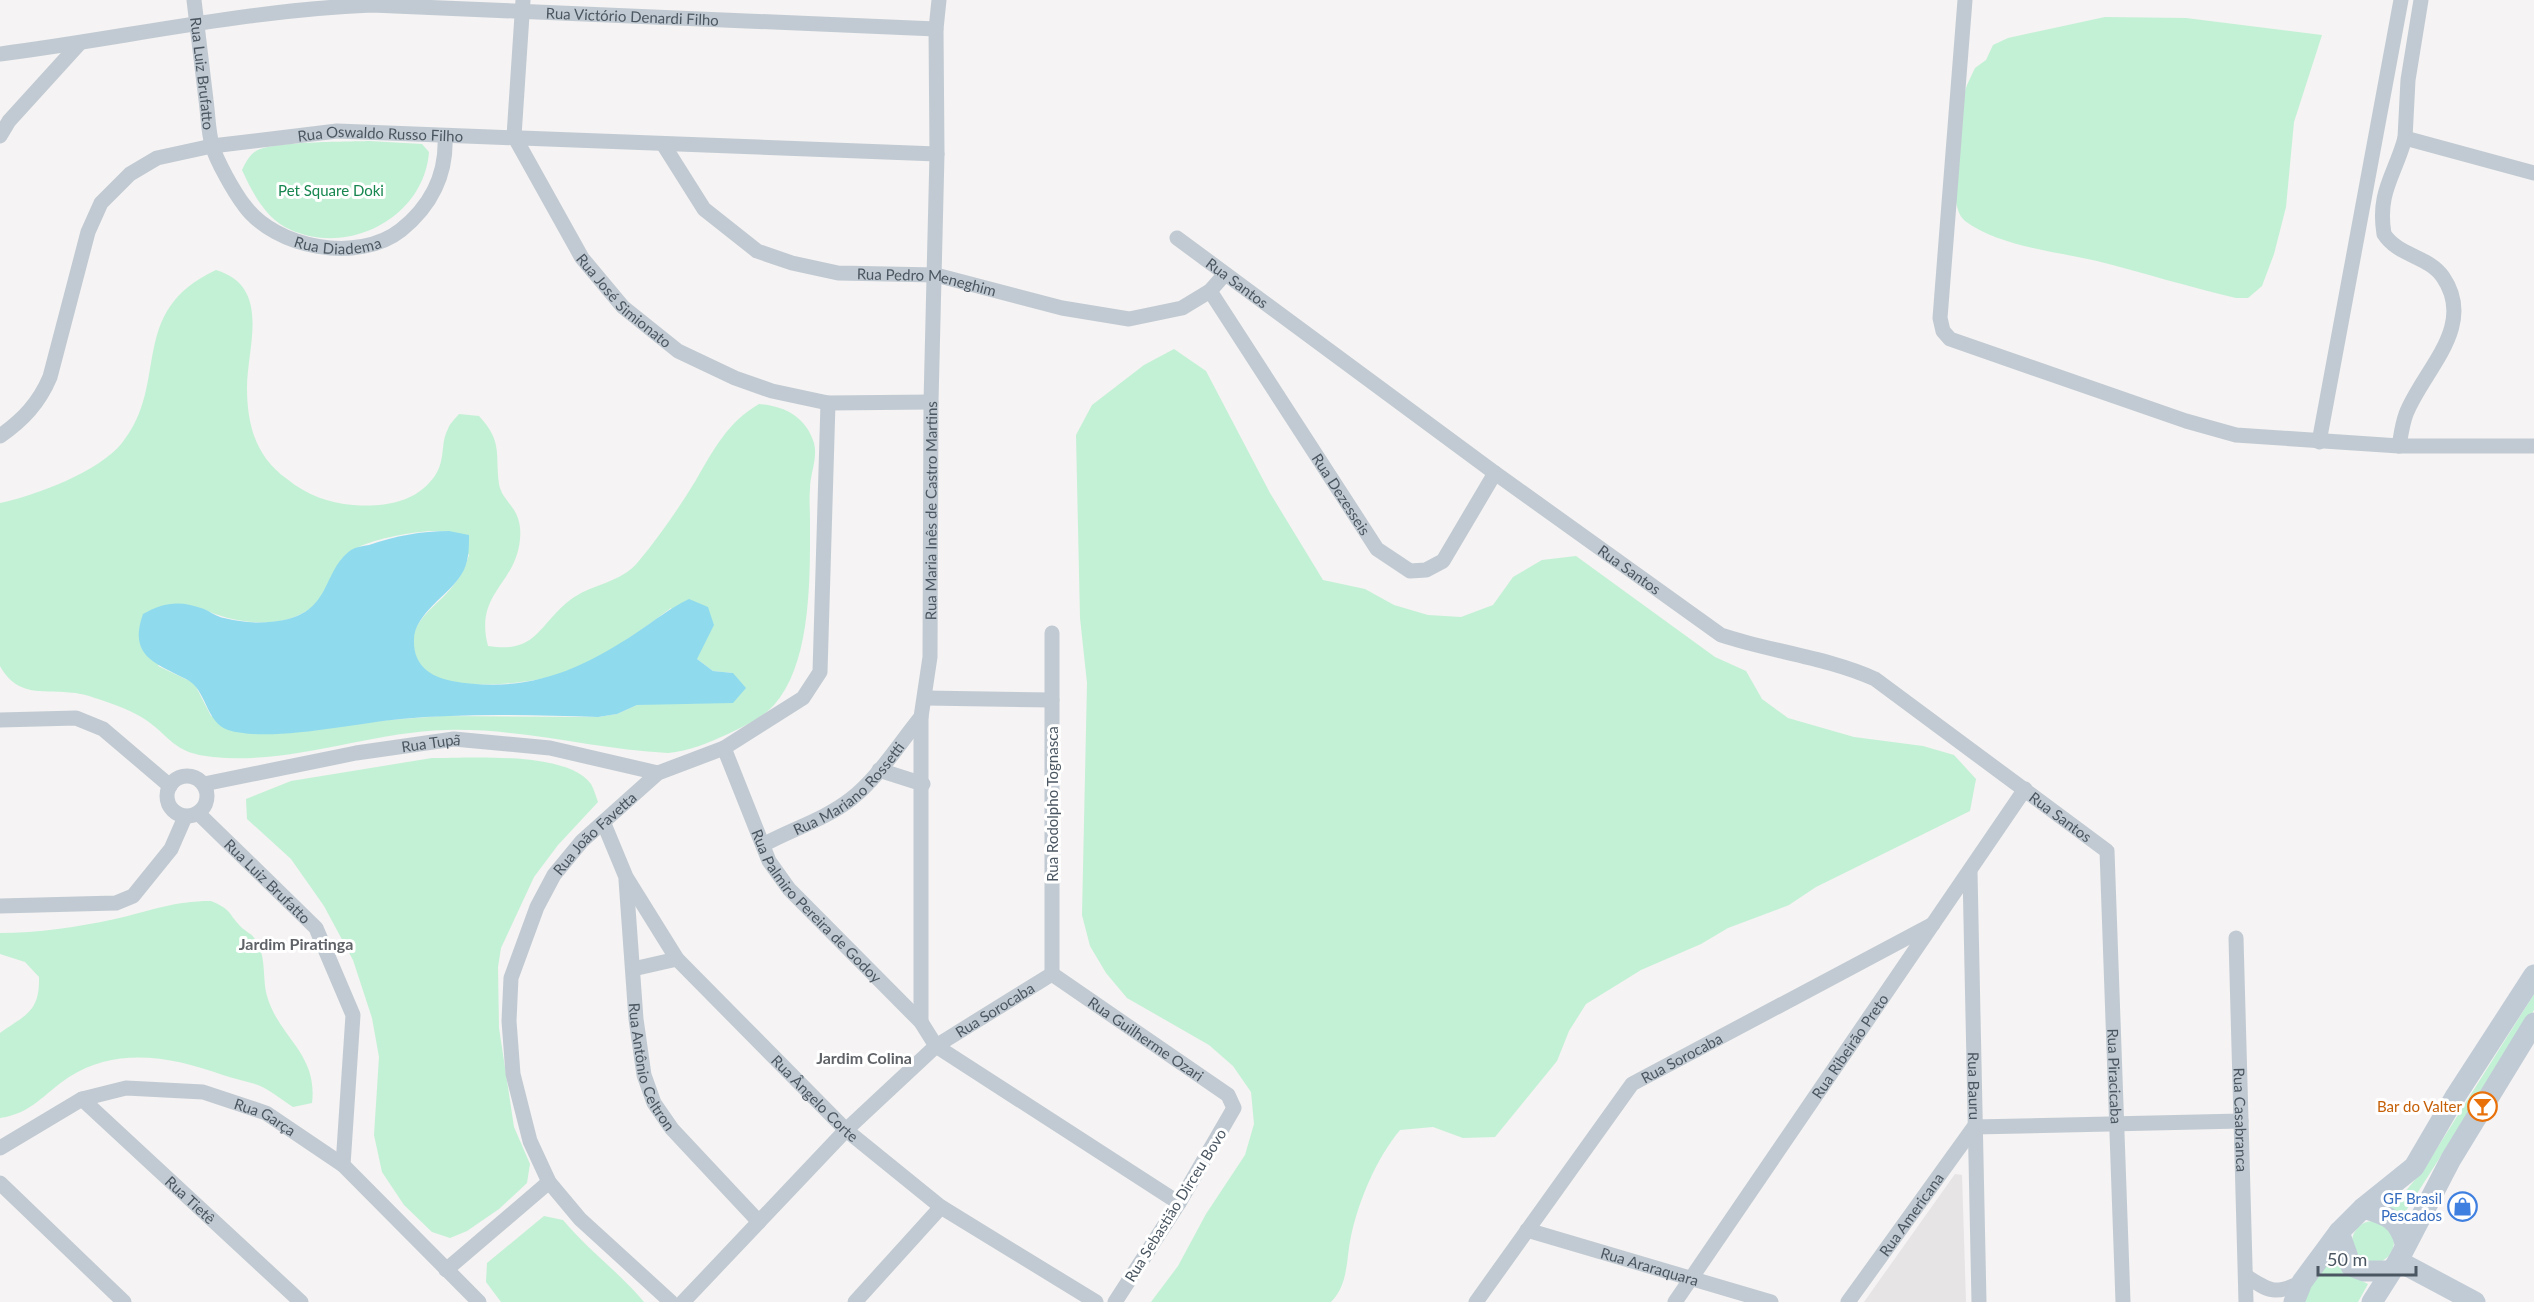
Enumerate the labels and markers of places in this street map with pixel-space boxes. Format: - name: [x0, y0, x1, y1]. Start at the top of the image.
- bar icon: Bar do Valter: [2467, 1090, 2499, 1122]
- place label: Bar do Valter: [2377, 1097, 2463, 1115]
- place label: GF Brasil Pescados: [2381, 1189, 2442, 1224]
- shop icon: GF Brasil Pescados: [2447, 1191, 2479, 1223]

